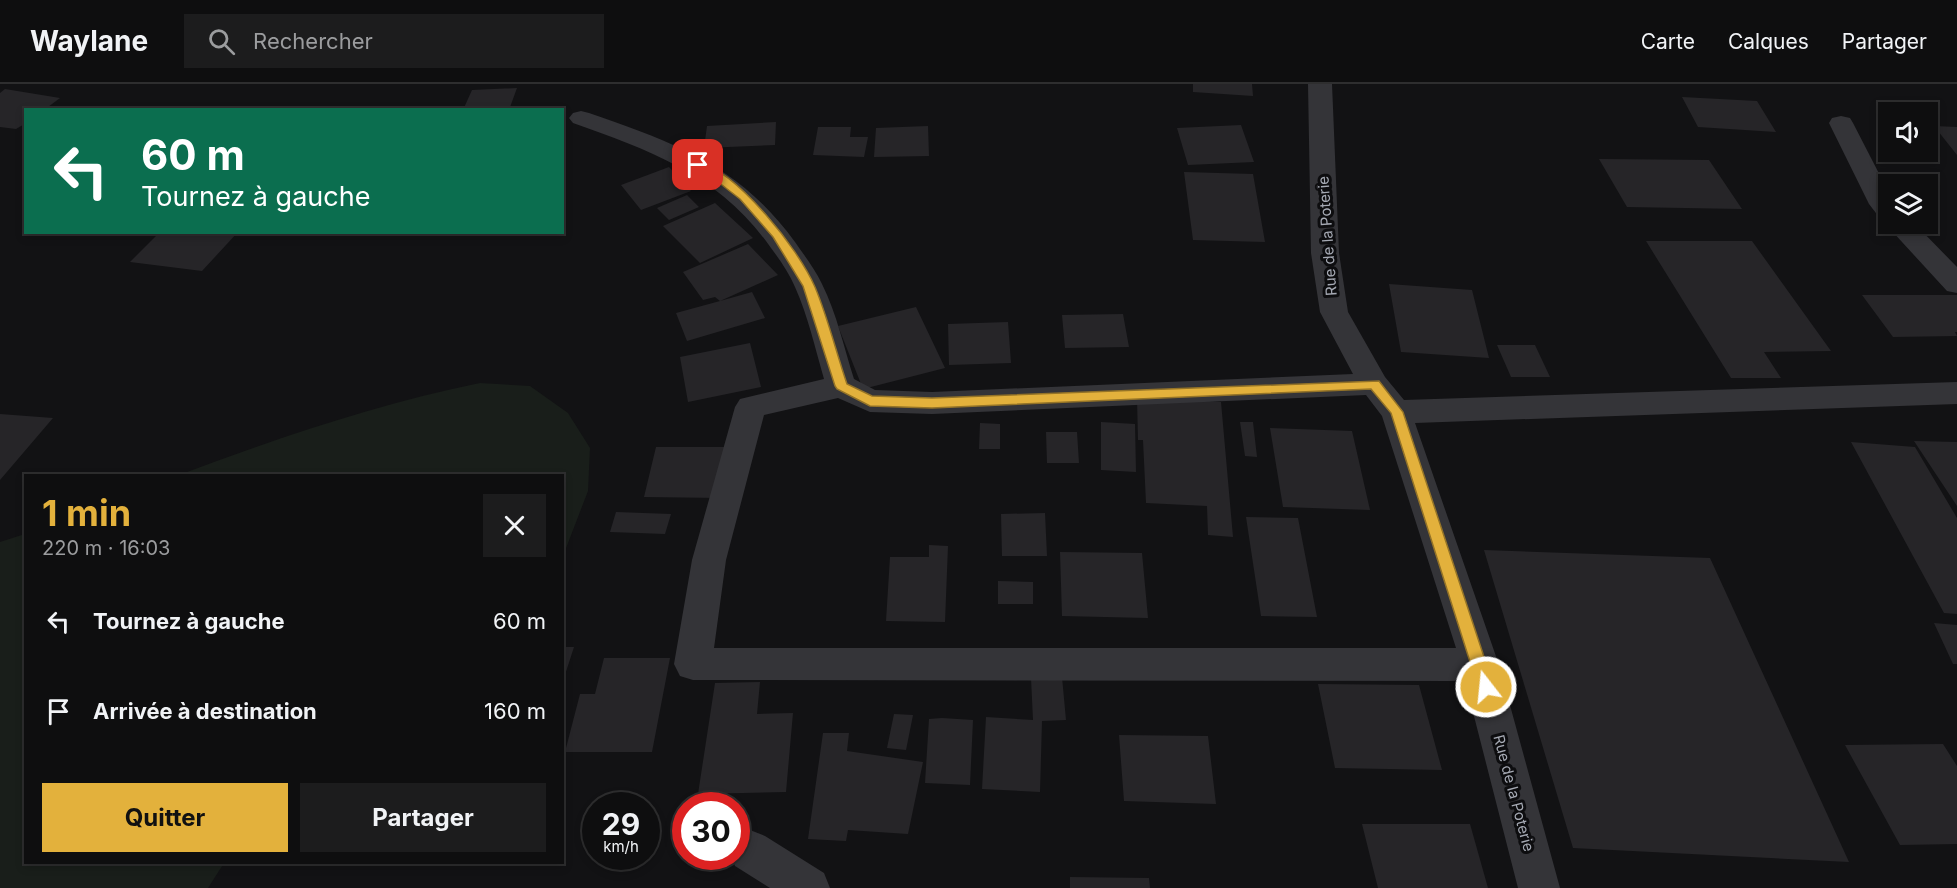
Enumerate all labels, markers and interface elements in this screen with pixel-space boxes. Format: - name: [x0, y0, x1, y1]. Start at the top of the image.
- search box: [184, 14, 604, 68]
- text: Waylane: [30, 24, 148, 58]
- icon: search: [205, 25, 238, 58]
- text: Rechercher: [253, 28, 373, 54]
- text: Carte: [1641, 29, 1695, 54]
- text: Calques: [1728, 29, 1809, 54]
- text: Partager: [1842, 29, 1927, 54]
- map controls: [1878, 102, 1938, 234]
- button: sound: [1878, 102, 1938, 162]
- text: 60 m: [141, 129, 245, 180]
- icon: left: [42, 132, 120, 210]
- pin: [672, 139, 723, 190]
- icon: arrive: [681, 148, 714, 181]
- button: layers: [1878, 174, 1938, 234]
- street label: Rue de la Poterie: [1313, 175, 1341, 297]
- text: Tournez à gauche: [141, 180, 370, 213]
- text: 1 min: [42, 491, 131, 535]
- button: close: [483, 494, 546, 557]
- text: 220 m · 16:03: [42, 536, 170, 560]
- icon: left: [42, 605, 75, 638]
- text: Tournez à gauche: [93, 608, 285, 634]
- text: 60 m: [493, 608, 546, 634]
- position arrow: [1454, 655, 1518, 719]
- icon: arrive: [42, 695, 75, 728]
- text: Arrivée à destination: [93, 698, 317, 724]
- text: 160 m: [484, 698, 546, 724]
- street label: Rue de la Poterie: [1489, 733, 1539, 853]
- button: Quitter: [42, 783, 288, 852]
- button: Partager: [300, 783, 546, 852]
- speed limit sign: 30: [672, 792, 750, 870]
- text: 29: [602, 806, 640, 842]
- text: km/h: [603, 837, 639, 856]

